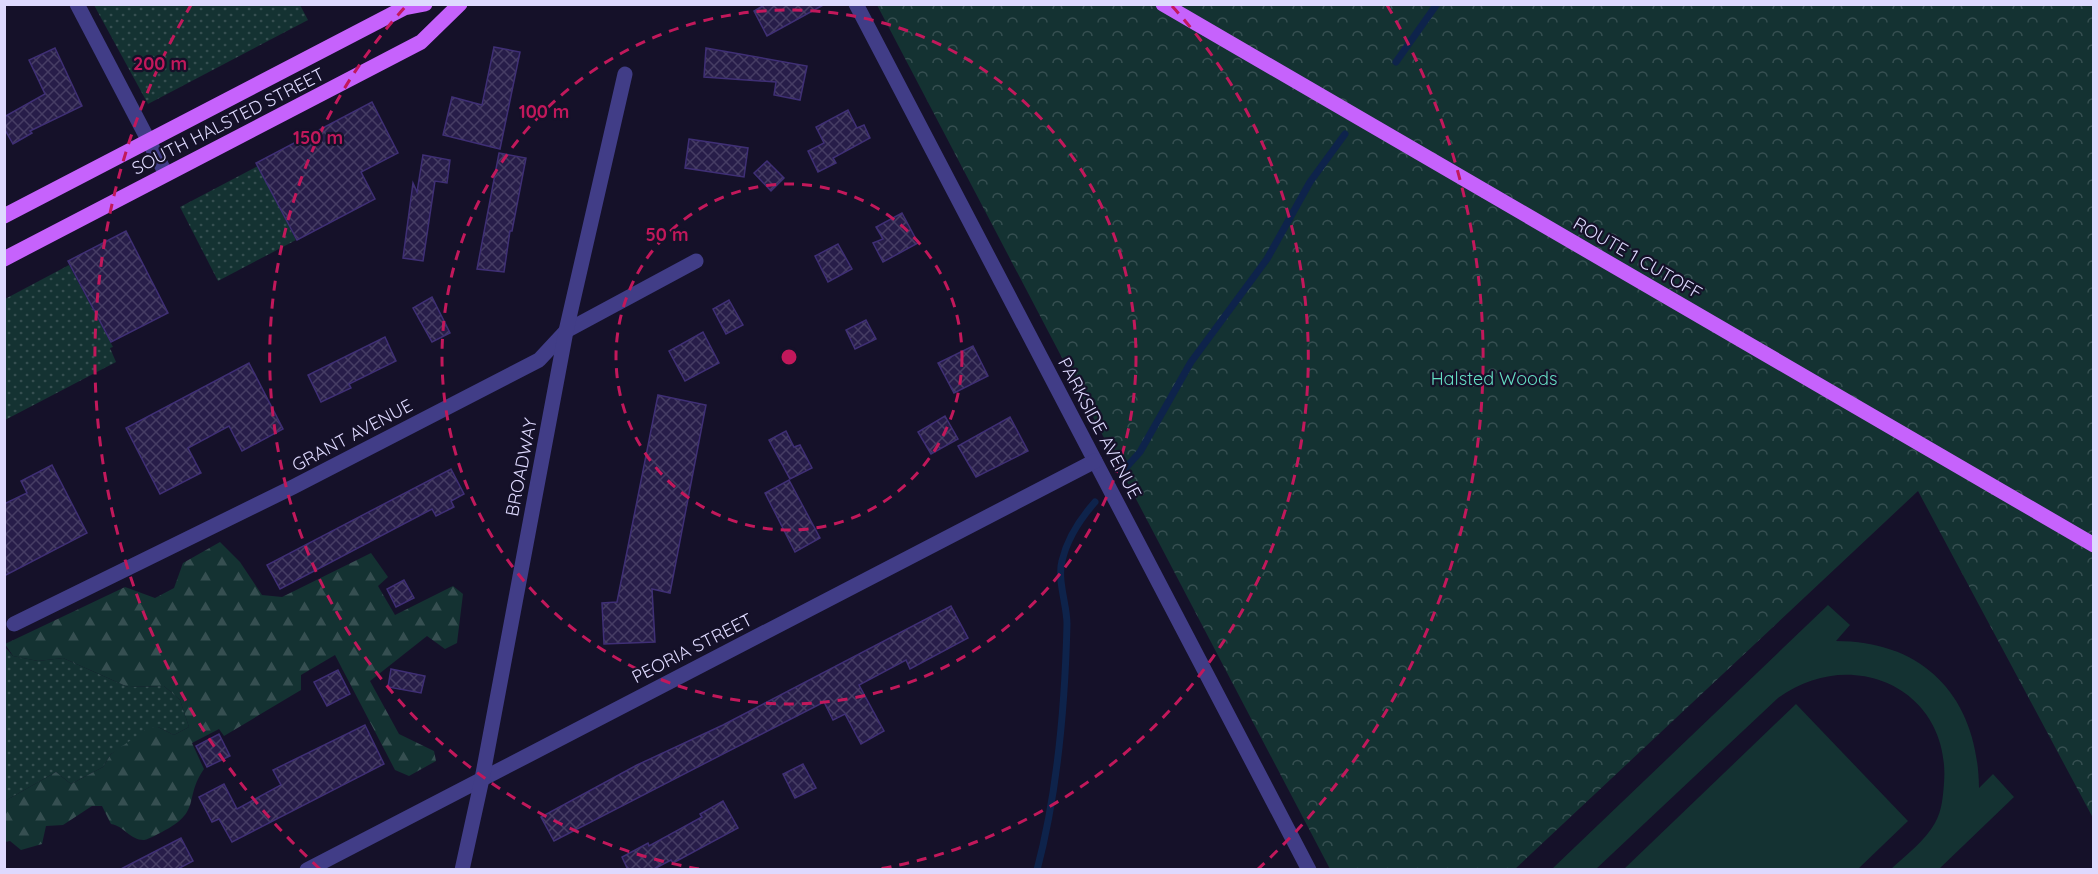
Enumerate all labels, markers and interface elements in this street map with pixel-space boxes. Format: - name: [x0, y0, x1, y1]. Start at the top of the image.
- text: 200 m: [133, 52, 187, 75]
- street label: SOUTH HALSTED STREET: [128, 62, 328, 180]
- text: 100 m: [519, 100, 569, 123]
- text: 150 m: [293, 126, 343, 149]
- street label: ROUTE 1 CUTOFF: [1569, 212, 1707, 304]
- text: 50 m: [645, 223, 689, 246]
- centre of rings: [779, 347, 799, 367]
- street label: PARKSIDE AVENUE: [1053, 353, 1147, 503]
- park label: Halsted Woods: [1431, 367, 1557, 390]
- street label: GRANT AVENUE: [288, 394, 416, 476]
- street label: BROADWAY: [500, 416, 542, 518]
- street label: PEORIA STREET: [628, 608, 756, 688]

